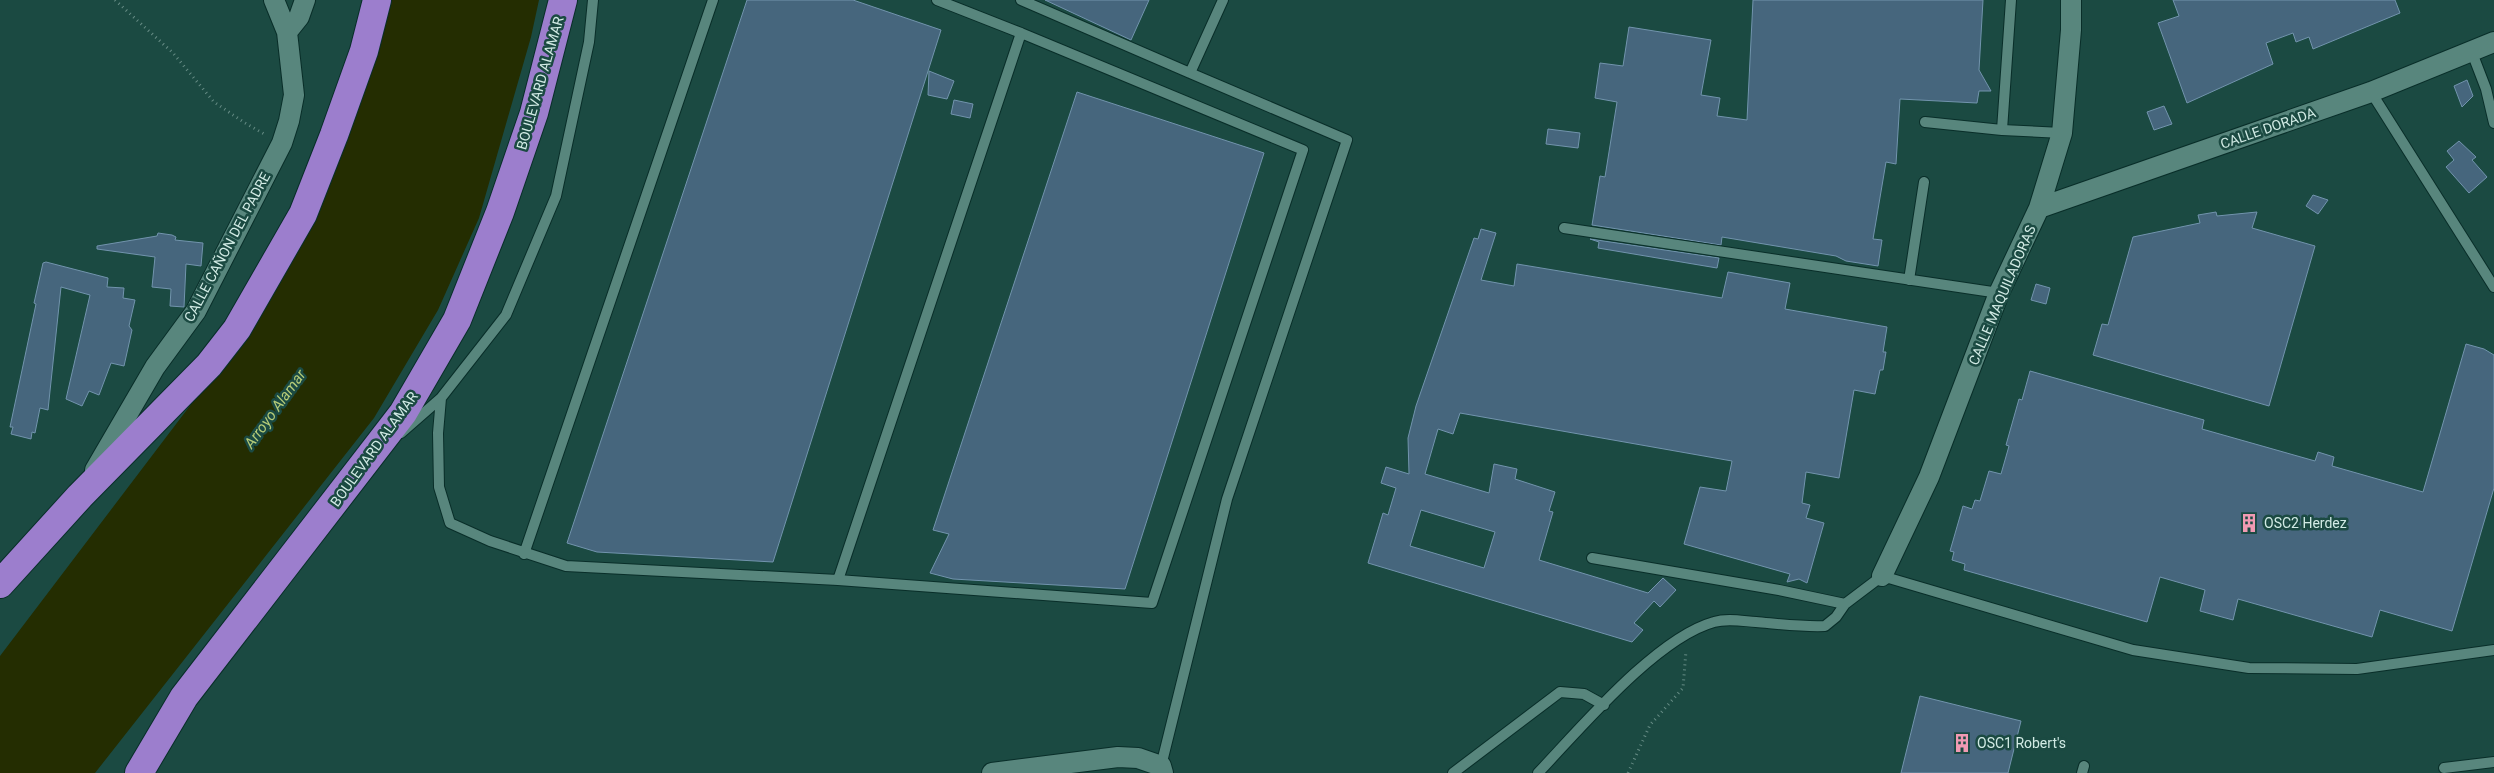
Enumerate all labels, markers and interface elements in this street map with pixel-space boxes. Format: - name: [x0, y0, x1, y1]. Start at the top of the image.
- street label: BOULEVARD ALAMAR: [513, 14, 567, 151]
- street label: CALLE DORADA: [2218, 104, 2318, 152]
- street label: CALLE CAÑON DEL PADRE: [180, 169, 273, 324]
- street label: CALLE MAQUILADORAS: [1965, 223, 2039, 367]
- water label: Arroyo Alamar: [240, 365, 310, 453]
- street label: BOULEVARD ALAMAR: [327, 388, 421, 509]
- building icon: OSC2 Herdez: [2238, 512, 2260, 534]
- place label: OSC2 Herdez: [2264, 515, 2347, 531]
- building icon: OSC1 Robert's: [1951, 732, 1973, 754]
- place label: OSC1 Robert's: [1977, 735, 2066, 751]

